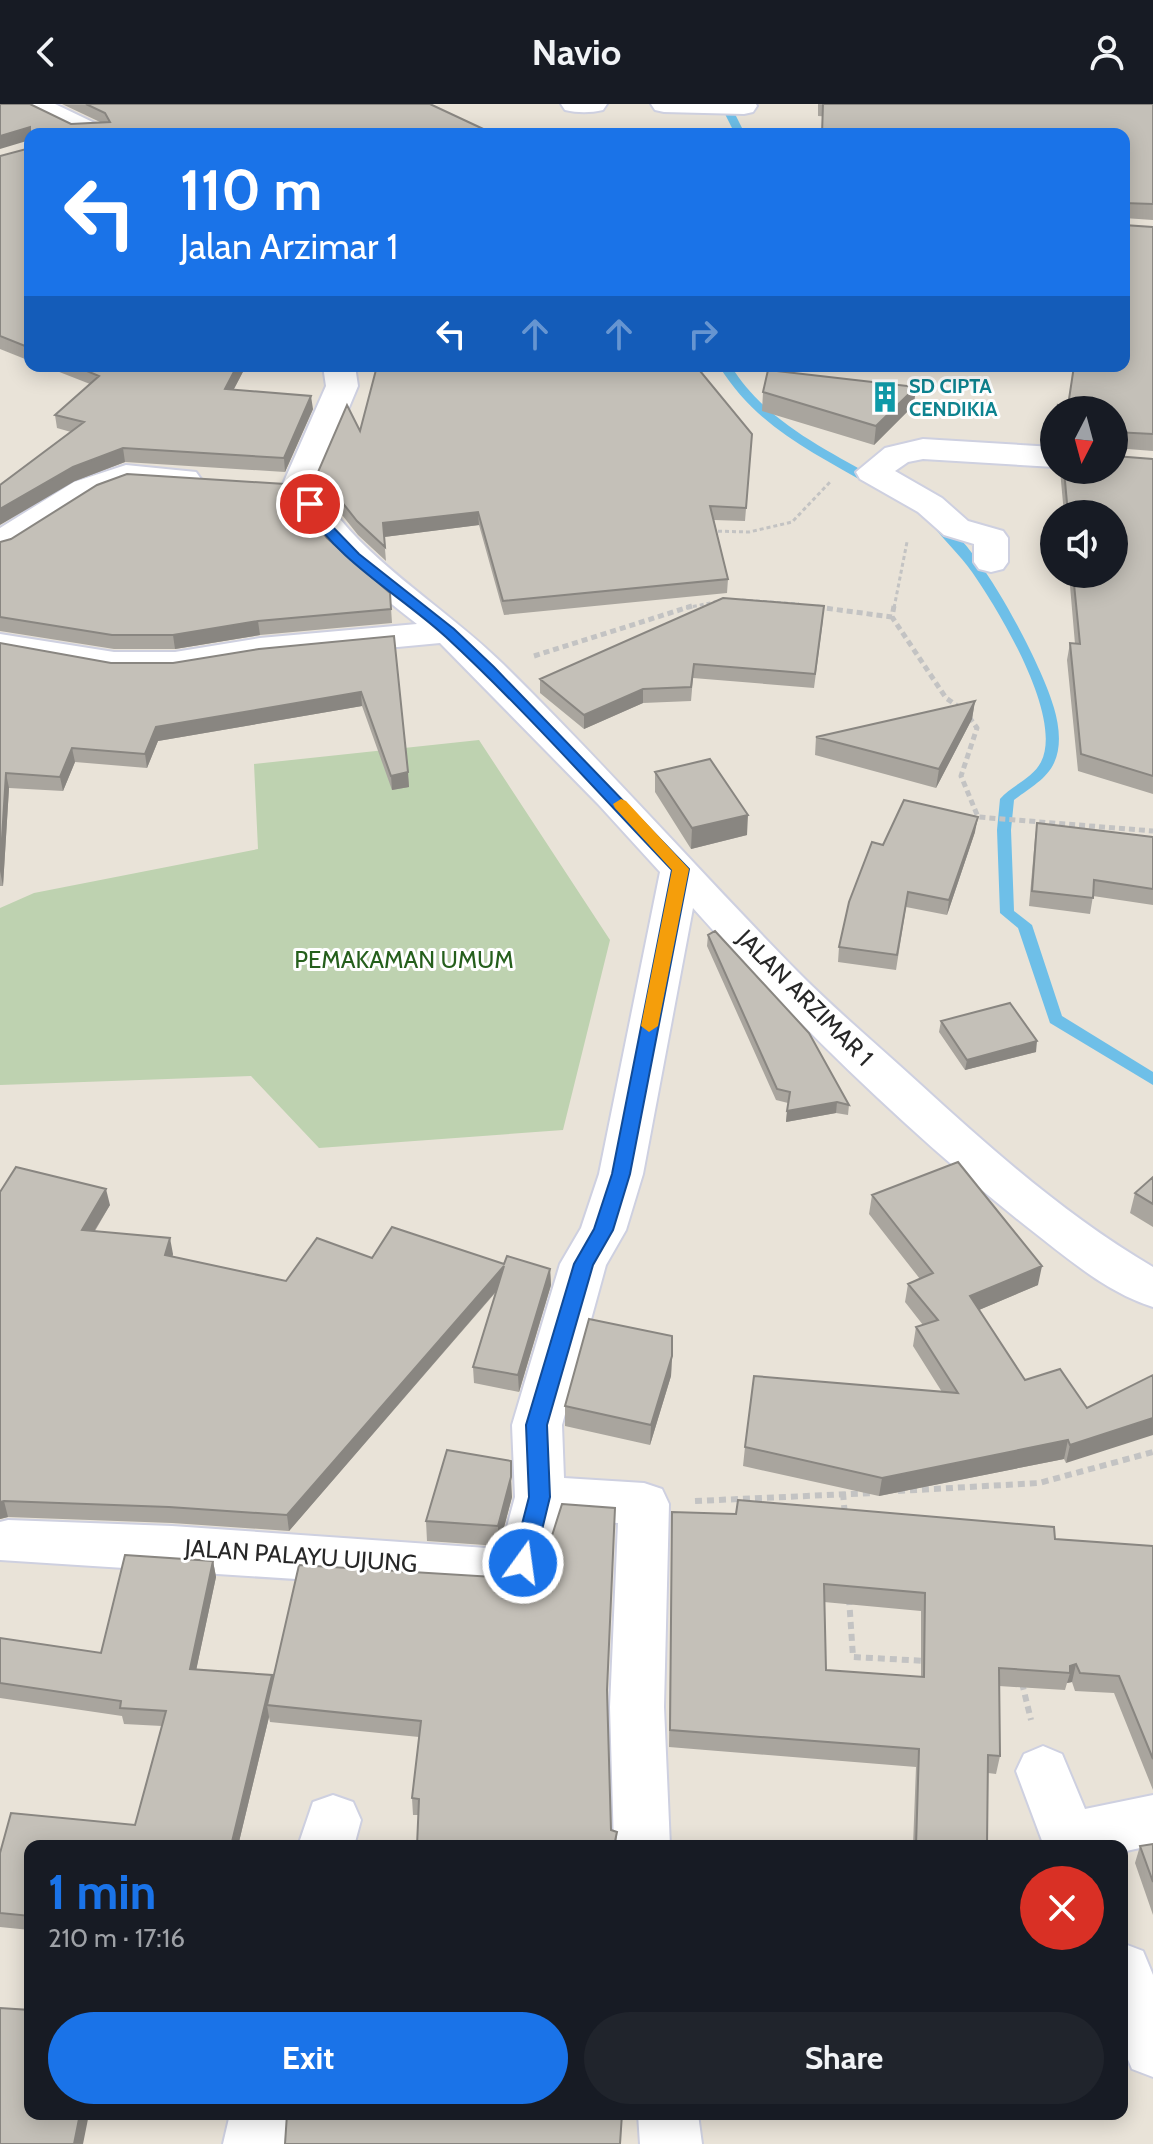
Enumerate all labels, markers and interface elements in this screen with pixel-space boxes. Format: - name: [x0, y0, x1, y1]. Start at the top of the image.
- icon: back: [24, 30, 68, 74]
- text: Navio: [532, 30, 621, 74]
- icon: person: [1085, 30, 1129, 74]
- text: 110 m: [180, 156, 322, 224]
- icon: left: [48, 160, 152, 264]
- text: Jalan Arzimar 1: [180, 224, 398, 268]
- icon: left: [429, 312, 473, 356]
- icon: ahead: [513, 312, 557, 356]
- icon: ahead: [597, 312, 641, 356]
- icon: right: [681, 312, 725, 356]
- place label: SD CIPTA CENDIKIA: [909, 374, 998, 421]
- building icon: SD CIPTA CENDIKIA: [868, 380, 902, 414]
- north arrow: [1040, 396, 1128, 484]
- map controls: [1040, 396, 1128, 588]
- pin: [276, 470, 344, 538]
- icon: arrive: [288, 482, 332, 526]
- button: sound: [1040, 500, 1128, 588]
- street label: JALAN ARZIMAR 1: [731, 923, 879, 1072]
- park label: PEMAKAMAN UMUM: [294, 945, 514, 974]
- position arrow: [481, 1521, 565, 1605]
- street label: JALAN PALAYU UJUNG: [183, 1533, 418, 1578]
- text: 1 min: [48, 1863, 156, 1921]
- button: close: [1020, 1866, 1104, 1950]
- text: 210 m · 17:16: [48, 1922, 185, 1954]
- button: Exit: [48, 2012, 568, 2104]
- button: Share: [584, 2012, 1104, 2104]

